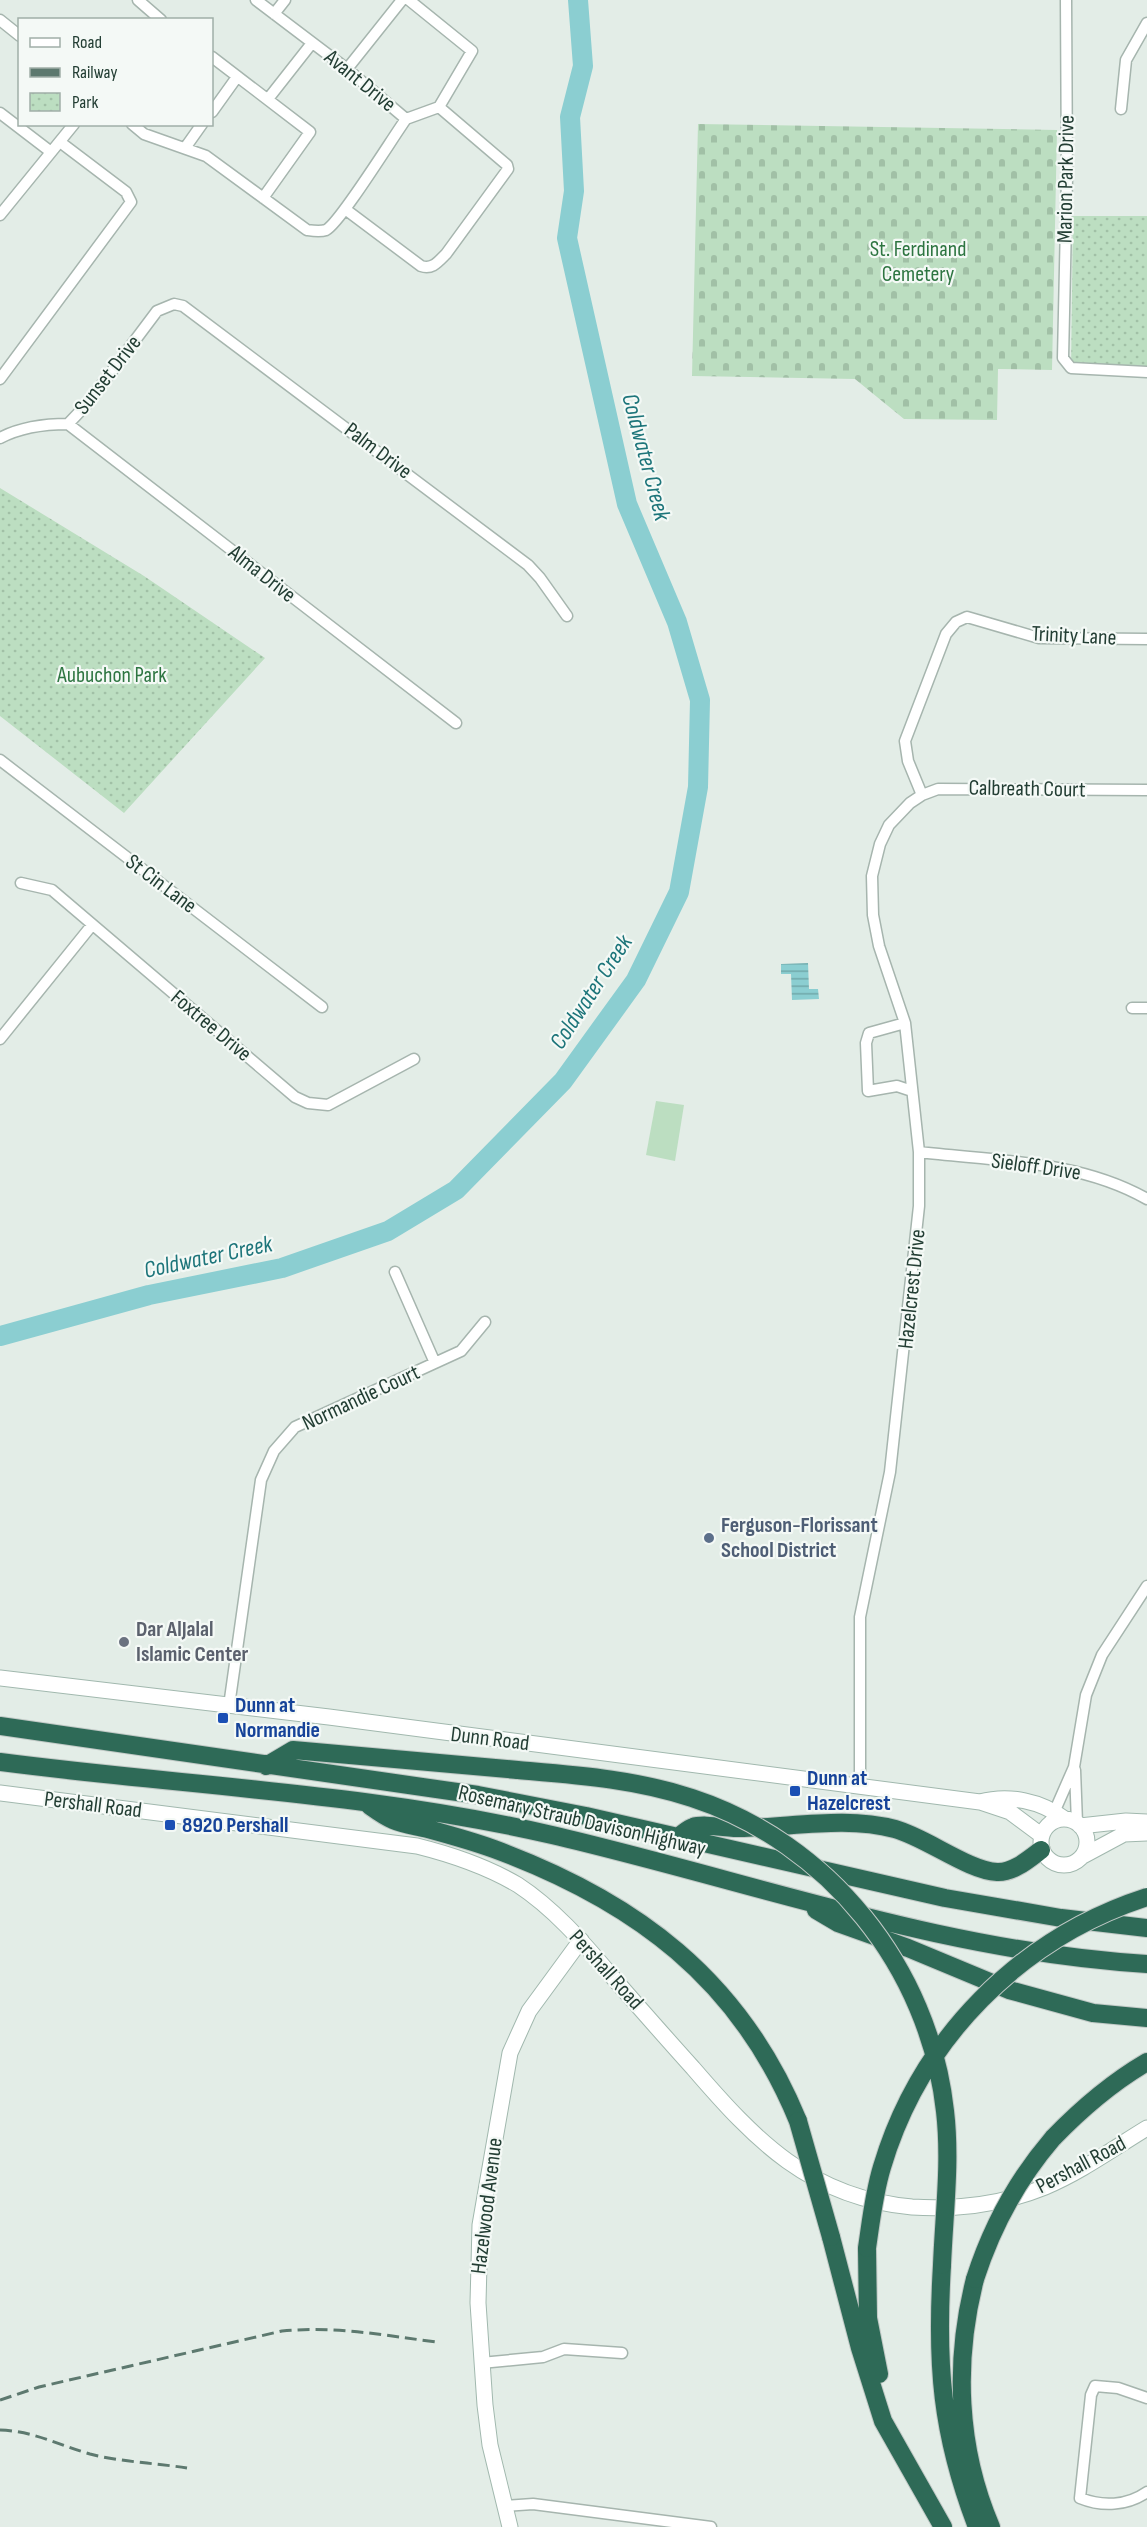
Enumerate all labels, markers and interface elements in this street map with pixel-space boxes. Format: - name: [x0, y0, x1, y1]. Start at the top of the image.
- legend: [18, 18, 213, 126]
- text: Road: [72, 32, 102, 53]
- street label: Avant Drive: [318, 43, 401, 118]
- text: Railway: [72, 62, 117, 83]
- text: Park: [72, 92, 98, 113]
- street label: Marion Park Drive: [1051, 115, 1081, 243]
- park label: St. Ferdinand Cemetery: [870, 236, 966, 288]
- street label: Sunset Drive: [69, 330, 147, 420]
- water label: Coldwater Creek: [615, 390, 677, 525]
- street label: Palm Drive: [339, 417, 417, 485]
- street label: Alma Drive: [222, 539, 301, 609]
- street label: Trinity Lane: [1031, 620, 1117, 652]
- park label: Aubuchon Park: [56, 662, 167, 689]
- street label: Calbreath Court: [968, 774, 1086, 804]
- street label: St Cin Lane: [120, 848, 202, 920]
- water label: Coldwater Creek: [543, 929, 639, 1055]
- street label: Foxtree Drive: [165, 984, 257, 1068]
- street label: Sieloff Drive: [990, 1147, 1082, 1187]
- street label: Hazelcrest Drive: [892, 1228, 932, 1350]
- water label: Coldwater Creek: [141, 1229, 276, 1285]
- street label: Normandie Court: [298, 1359, 424, 1437]
- place label: Ferguson-Florissant School District: [721, 1512, 878, 1564]
- marker: Ferguson-Florissant School District: [702, 1531, 716, 1545]
- place label: Dar AlJalal Islamic Center: [136, 1616, 249, 1668]
- marker: Dar AlJalal Islamic Center: [117, 1635, 131, 1649]
- place label: Dunn at Normandie: [235, 1692, 320, 1744]
- marker: Dunn at Normandie: [216, 1711, 230, 1725]
- street label: Dunn Road: [449, 1721, 531, 1757]
- place label: Dunn at Hazelcrest: [807, 1765, 891, 1817]
- street label: Rosemary Straub Davison Highway: [456, 1779, 709, 1863]
- marker: Dunn at Hazelcrest: [788, 1784, 802, 1798]
- street label: Pershall Road: [43, 1786, 143, 1824]
- place label: 8920 Pershall: [182, 1812, 289, 1839]
- marker: 8920 Pershall: [163, 1818, 177, 1832]
- street label: Pershall Road: [563, 1924, 649, 2016]
- street label: Pershall Road: [1031, 2130, 1131, 2200]
- street label: Hazelwood Avenue: [465, 2136, 509, 2276]

